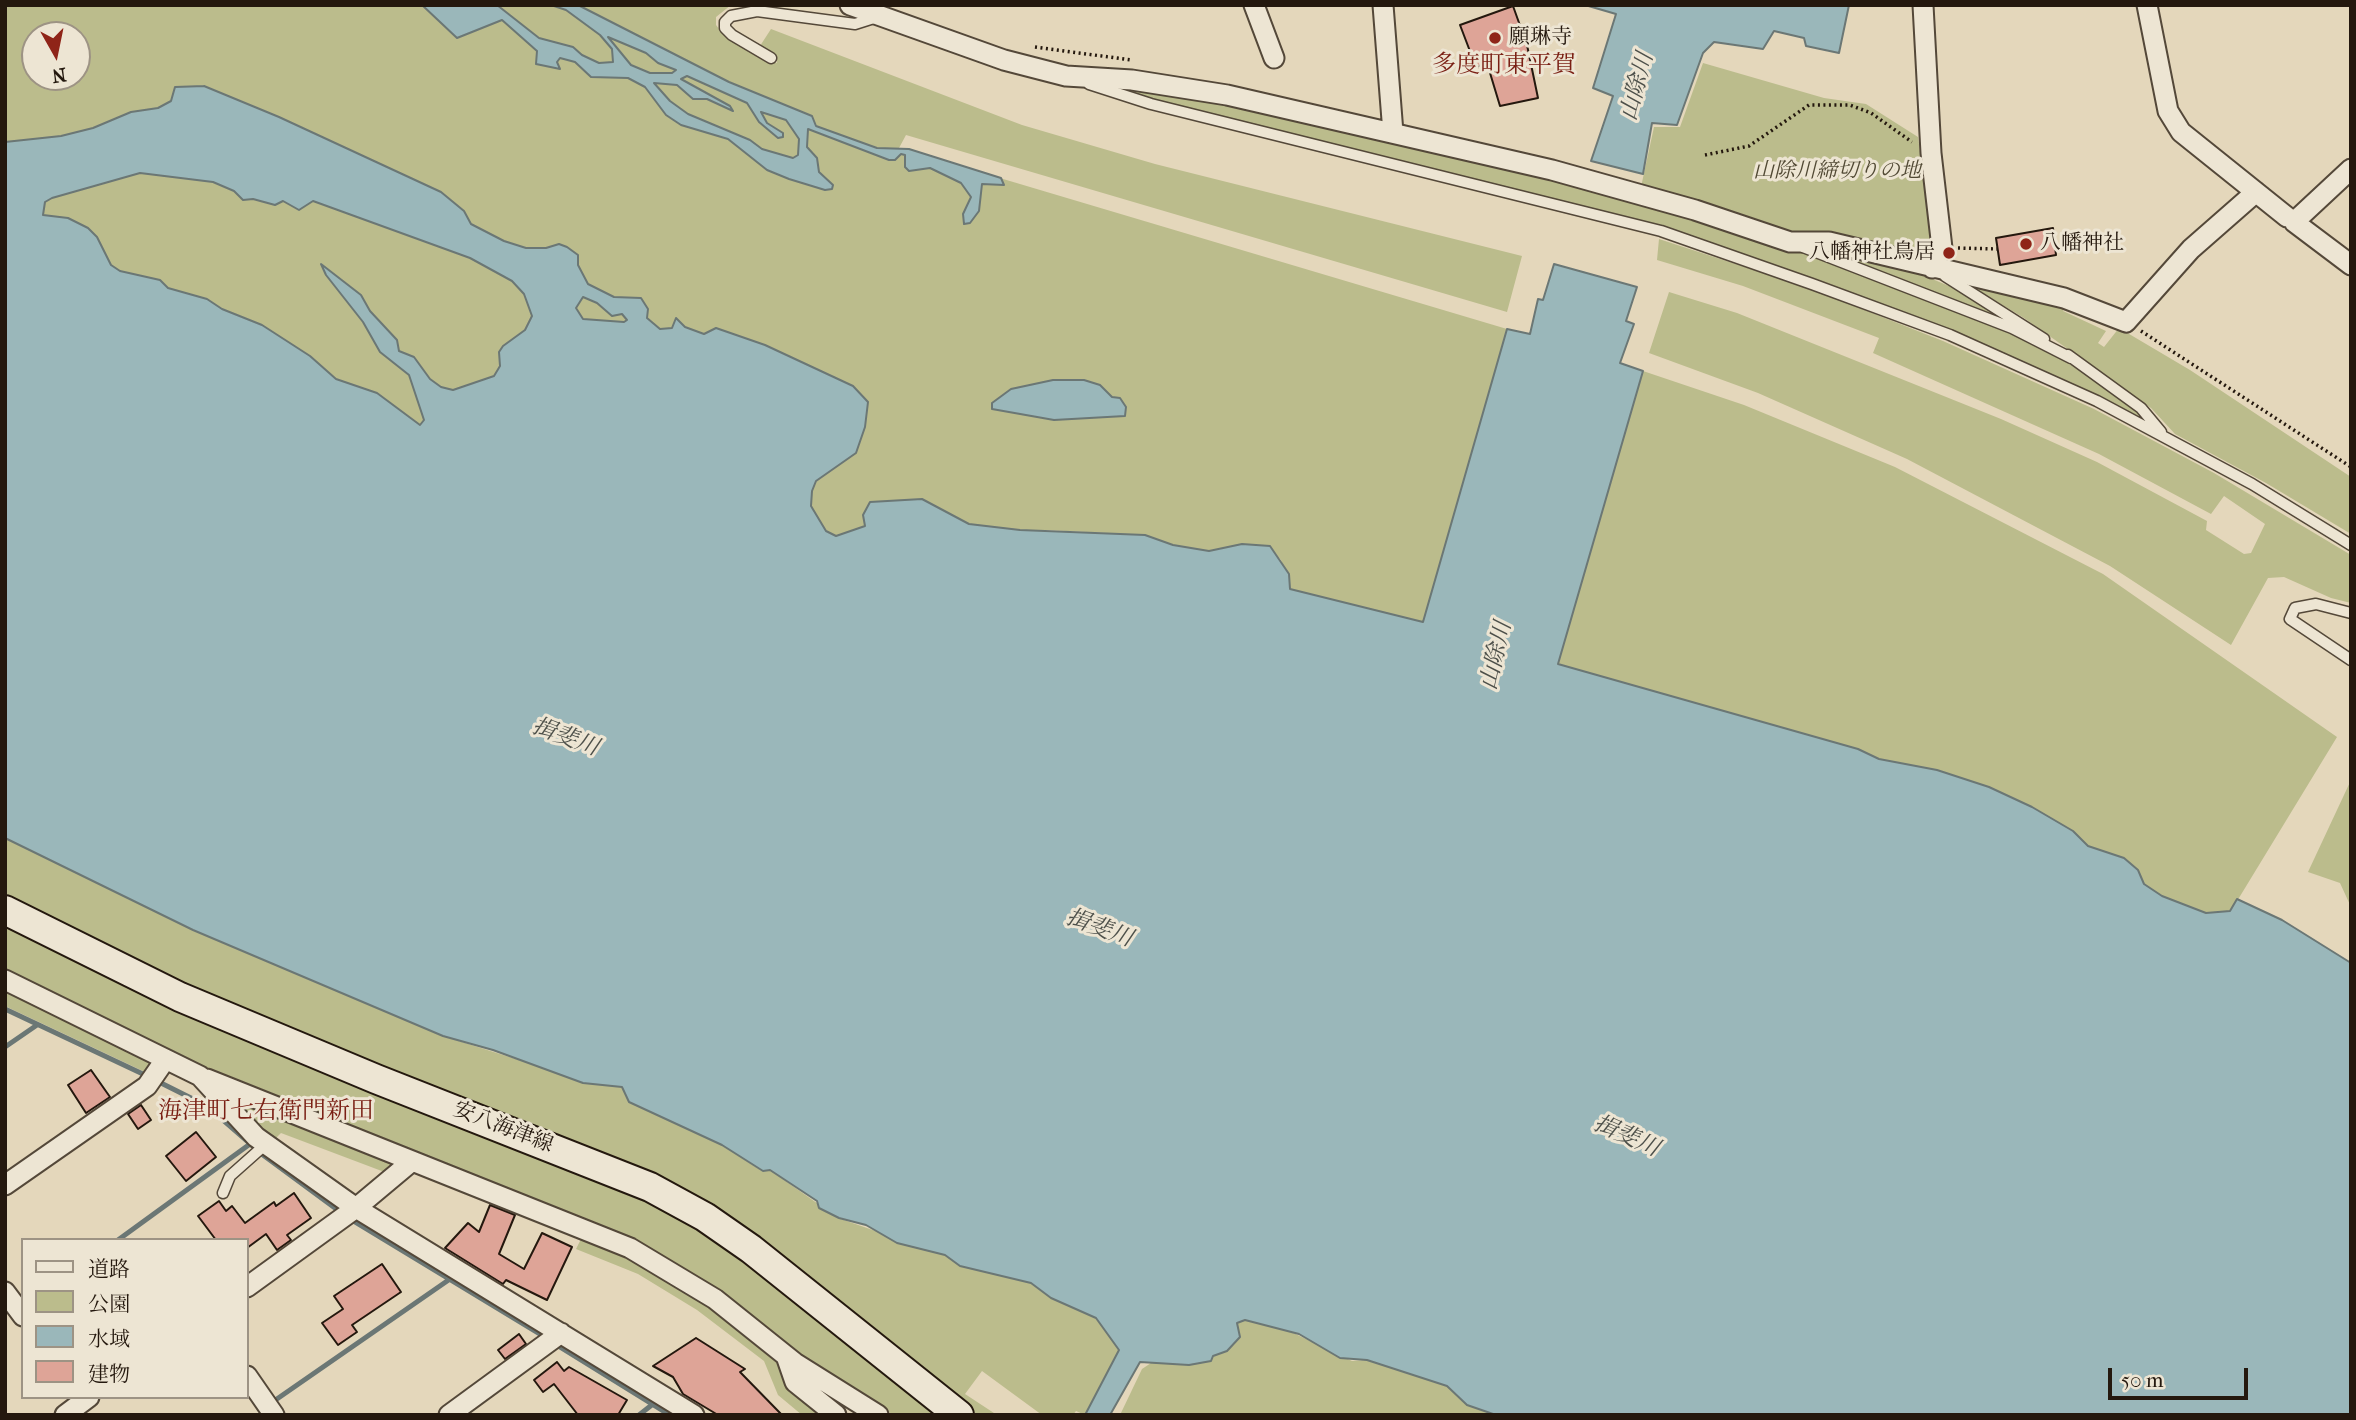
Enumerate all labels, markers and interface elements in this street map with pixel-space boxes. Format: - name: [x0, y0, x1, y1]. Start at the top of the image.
- north arrow: [21, 21, 91, 91]
- place label: 願琳寺: [1509, 25, 1572, 51]
- marker: 願琳寺: [1487, 30, 1503, 46]
- water label: 山除川: [1616, 50, 1660, 124]
- district label: 多度町東平賀: [1432, 52, 1576, 80]
- text: N: [50, 63, 68, 87]
- park label: 山除川締切りの地: [1753, 159, 1921, 185]
- place label: 八幡神社: [2040, 231, 2124, 257]
- marker: 八幡神社: [2018, 236, 2034, 252]
- place label: 八幡神社鳥居: [1809, 240, 1935, 266]
- marker: 八幡神社鳥居: [1941, 245, 1957, 261]
- water label: 山除川: [1476, 619, 1518, 693]
- water label: 揖斐川: [528, 713, 602, 763]
- water label: 揖斐川: [1062, 904, 1136, 954]
- street label: 安八海津線: [449, 1097, 557, 1159]
- district label: 海津町七右衛門新田: [158, 1098, 374, 1126]
- water label: 揖斐川: [1589, 1110, 1663, 1164]
- legend: [21, 1238, 248, 1399]
- text: 道路: [88, 1257, 130, 1281]
- text: 公園: [88, 1292, 130, 1316]
- text: 水域: [88, 1327, 130, 1351]
- scale bar: [2111, 1354, 2251, 1398]
- text: 建物: [88, 1362, 130, 1386]
- text: 50 m: [2121, 1368, 2164, 1392]

